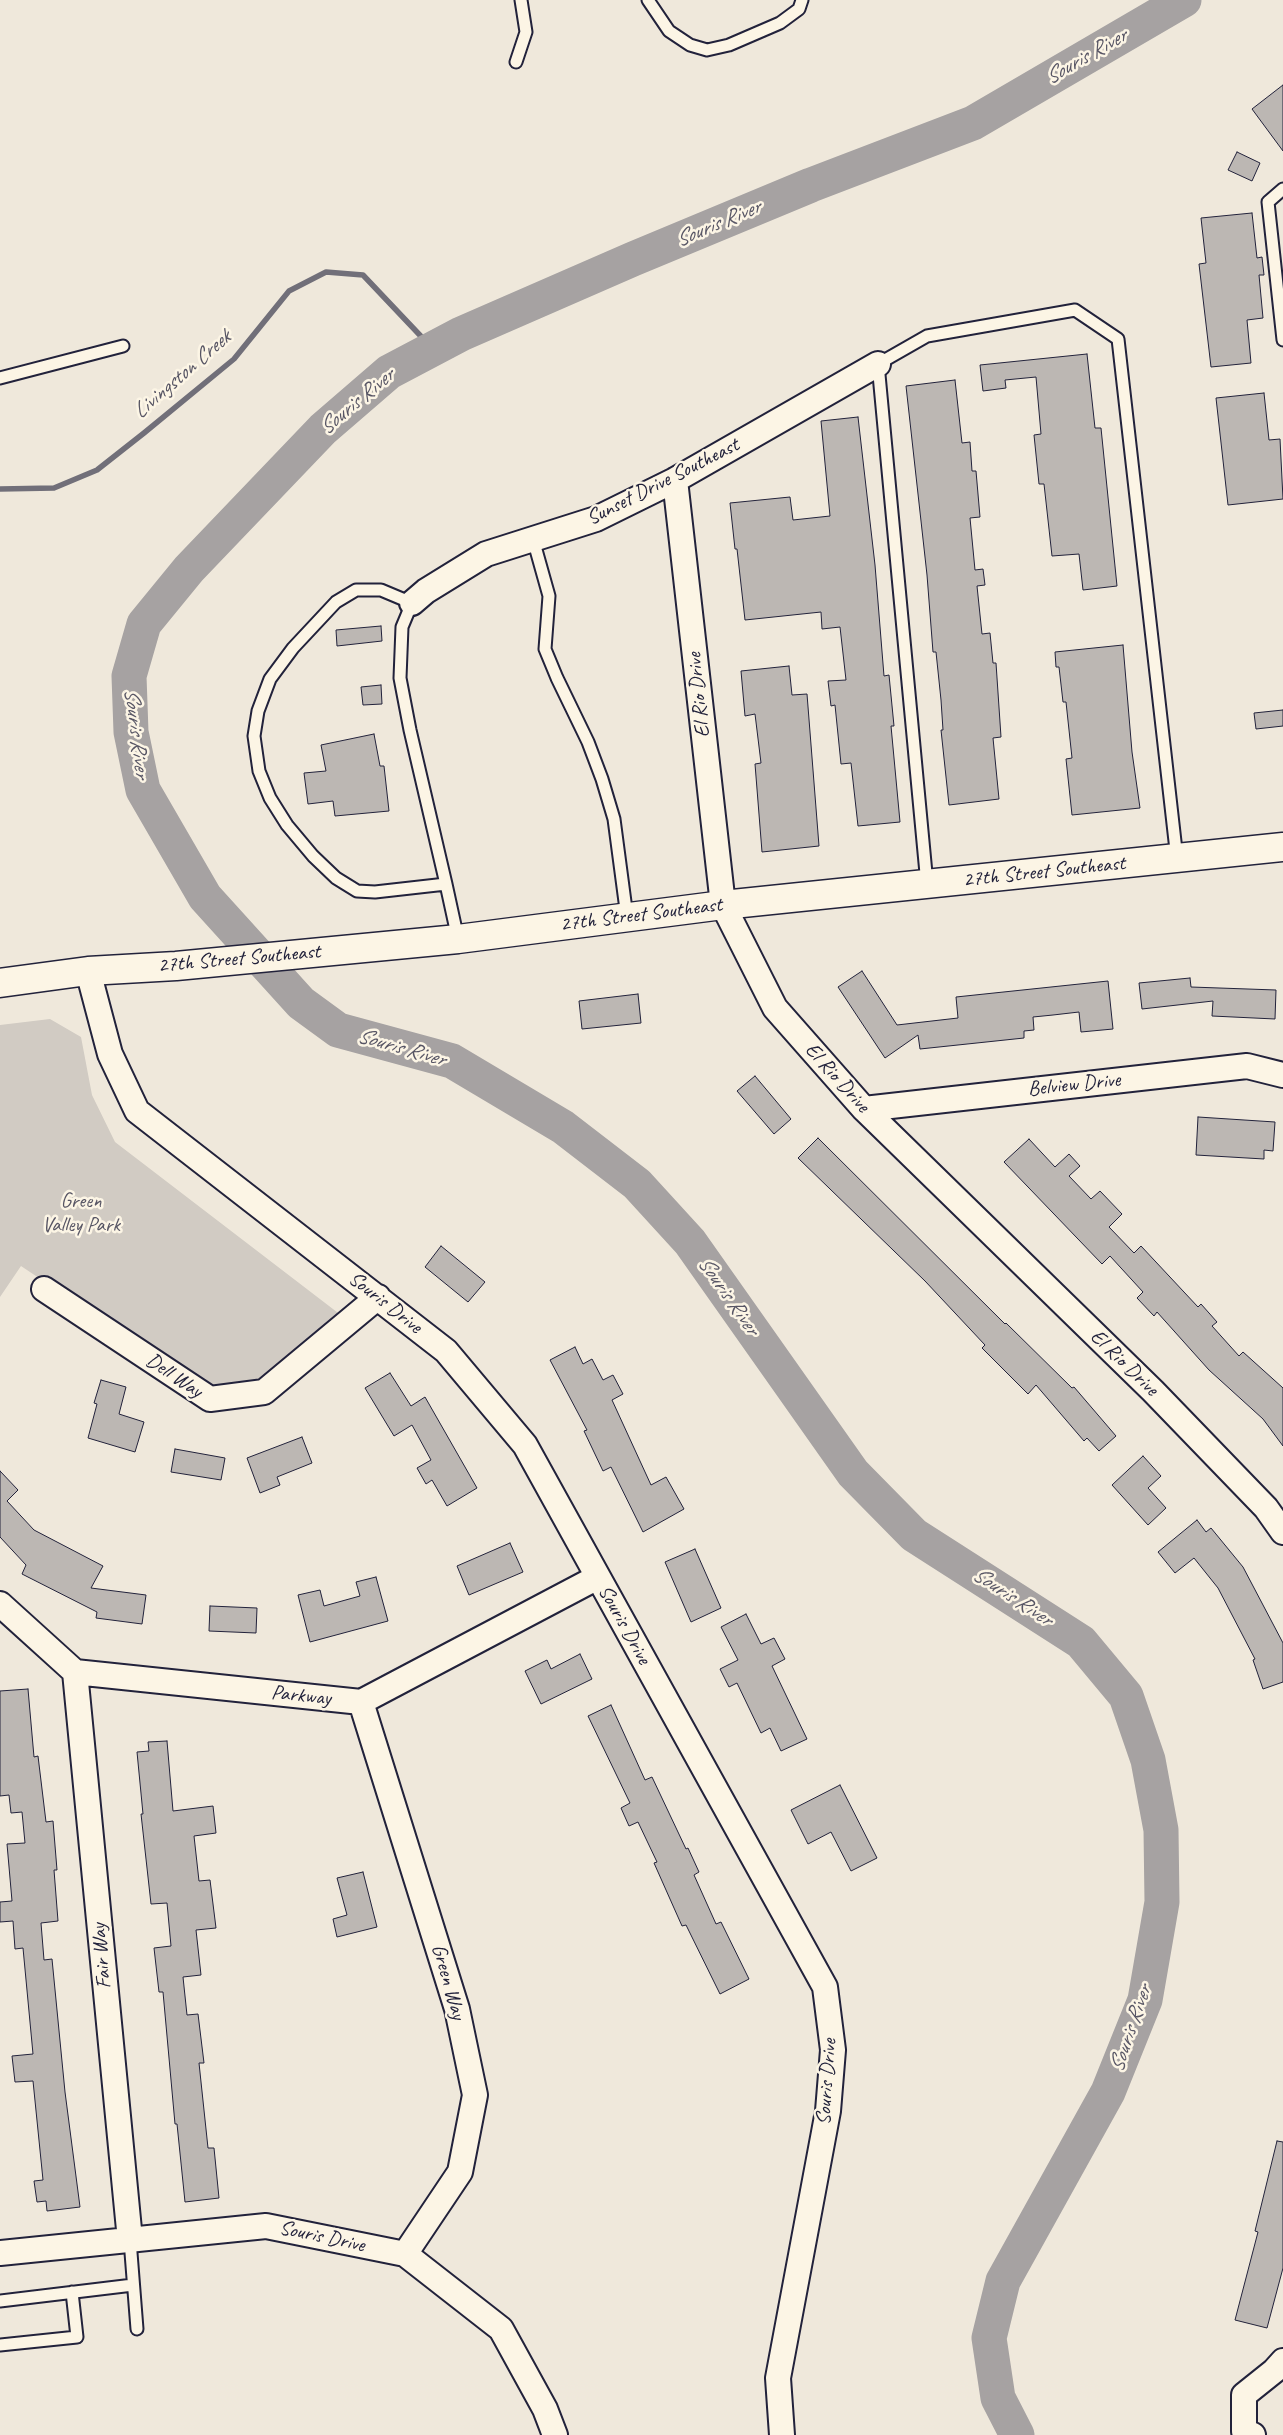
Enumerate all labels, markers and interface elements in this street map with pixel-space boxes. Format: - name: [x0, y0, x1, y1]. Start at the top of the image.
- water label: Souris River: [1041, 23, 1131, 91]
- water label: Souris River: [672, 194, 764, 254]
- water label: Livingston Creek: [128, 325, 236, 425]
- water label: Souris River: [314, 363, 400, 441]
- street label: Sunset Drive Southeast: [583, 433, 743, 531]
- street label: El Rio Drive: [682, 651, 716, 739]
- water label: Souris River: [117, 687, 155, 779]
- street label: 27th Street Southeast: [962, 851, 1126, 893]
- street label: 27th Street Southeast: [559, 893, 723, 937]
- street label: 27th Street Southeast: [157, 939, 321, 979]
- water label: Souris River: [354, 1023, 448, 1073]
- street label: El Rio Drive: [799, 1038, 875, 1118]
- street label: Belview Drive: [1027, 1068, 1121, 1102]
- park label: Green Valley Park: [42, 1188, 120, 1238]
- water label: Souris River: [691, 1252, 765, 1340]
- street label: Souris Drive: [343, 1266, 427, 1340]
- street label: El Rio Drive: [1085, 1324, 1163, 1402]
- street label: Dell Way: [141, 1348, 207, 1404]
- water label: Souris River: [967, 1561, 1057, 1633]
- street label: Souris Drive: [592, 1581, 656, 1669]
- street label: Parkway: [270, 1680, 332, 1712]
- street label: Fair Way: [87, 1922, 117, 1990]
- street label: Green Way: [425, 1942, 471, 2022]
- water label: Souris River: [1104, 1982, 1158, 2076]
- street label: Souris Drive: [811, 2038, 843, 2126]
- street label: Souris Drive: [277, 2216, 367, 2258]

